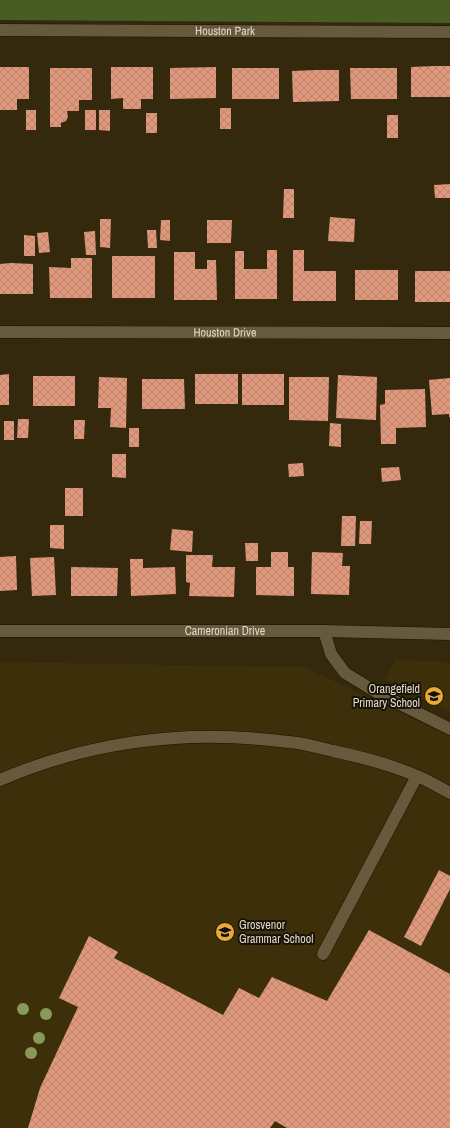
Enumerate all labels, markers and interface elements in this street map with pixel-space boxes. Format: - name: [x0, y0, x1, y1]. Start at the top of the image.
- street label: Houston Park: [195, 23, 255, 39]
- street label: Houston Drive: [193, 324, 257, 341]
- street label: Cameronian Drive: [185, 623, 265, 639]
- place label: Orangefield Primary School: [353, 681, 420, 711]
- school or university icon: Orangefield Primary School: [423, 685, 445, 707]
- place label: Grosvenor Grammar School: [239, 917, 313, 947]
- school or university icon: Grosvenor Grammar School: [214, 921, 236, 943]

